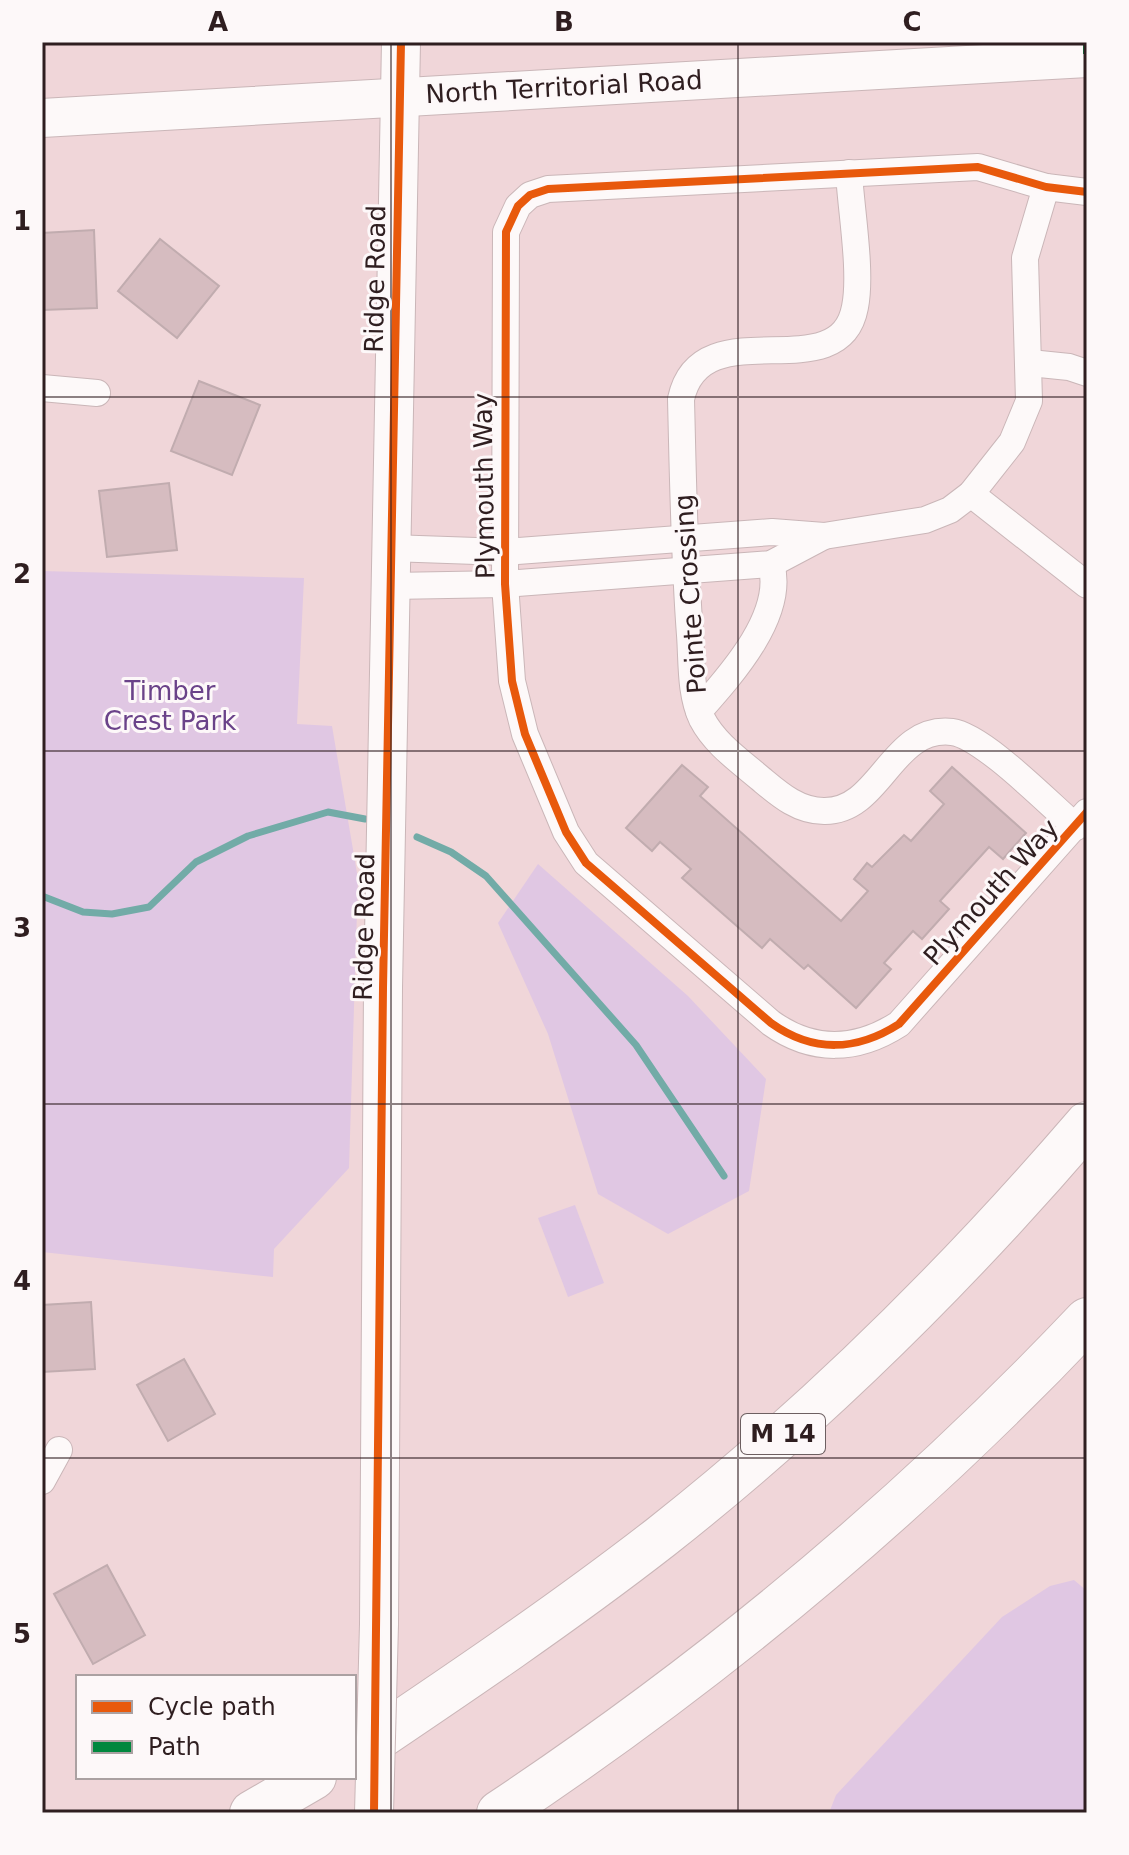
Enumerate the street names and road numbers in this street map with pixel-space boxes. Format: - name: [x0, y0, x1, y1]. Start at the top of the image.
- street label: North Territorial Road: [425, 65, 703, 109]
- street label: Ridge Road: [359, 205, 391, 353]
- street label: Plymouth Way: [467, 393, 501, 579]
- street label: Pointe Crossing: [668, 493, 712, 695]
- street label: Plymouth Way: [918, 813, 1064, 971]
- street label: Ridge Road: [348, 853, 380, 1001]
- road number: M 14: [741, 1414, 825, 1454]

